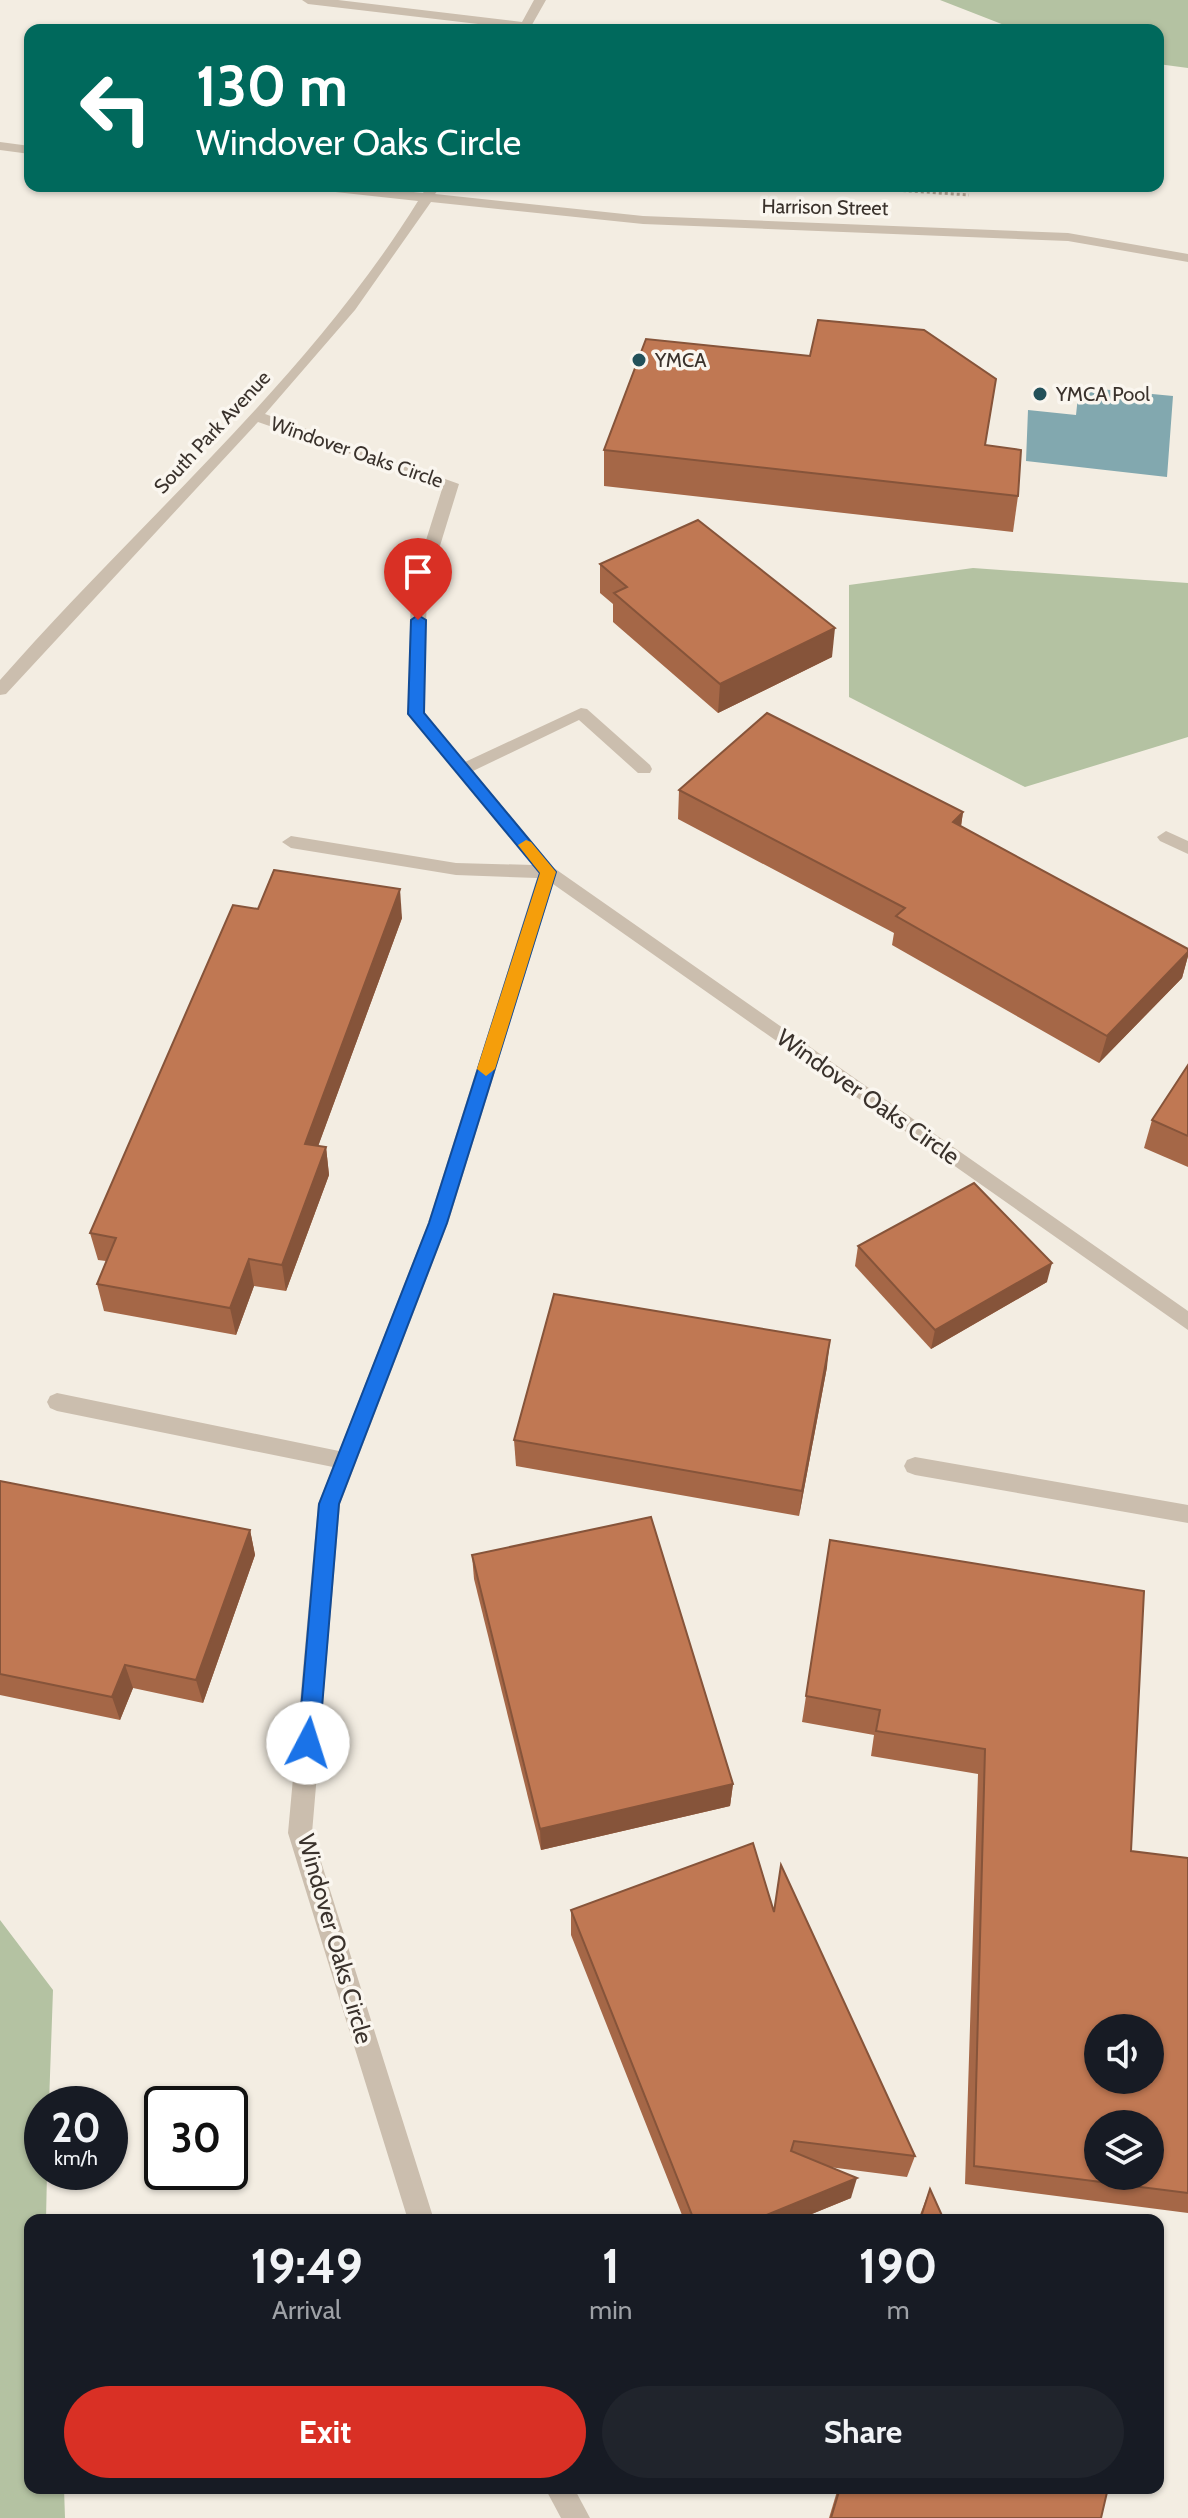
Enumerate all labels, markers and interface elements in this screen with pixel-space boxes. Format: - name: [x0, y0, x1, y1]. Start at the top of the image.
- text: 130 m: [196, 52, 348, 120]
- icon: left: [64, 56, 168, 160]
- text: Windover Oaks Circle: [196, 120, 521, 164]
- street label: Harrison Street: [761, 194, 889, 220]
- place label: YMCA: [654, 348, 707, 372]
- marker: YMCA: [630, 351, 648, 369]
- street label: South Park Avenue: [149, 366, 275, 498]
- place label: YMCA Pool: [1055, 382, 1150, 406]
- marker: YMCA Pool: [1031, 385, 1049, 403]
- street label: Windover Oaks Circle: [268, 411, 446, 493]
- pin: [384, 538, 452, 620]
- icon: arrive: [396, 550, 440, 594]
- street label: Windover Oaks Circle: [771, 1023, 965, 1171]
- position arrow: [266, 1701, 350, 1785]
- street label: Windover Oaks Circle: [292, 1831, 379, 2047]
- map controls: [1084, 2014, 1164, 2190]
- button: sound: [1084, 2014, 1164, 2094]
- speed limit sign: 30: [144, 2086, 248, 2190]
- text: 20: [51, 2103, 101, 2152]
- button: layers: [1084, 2110, 1164, 2190]
- text: km/h: [54, 2146, 98, 2170]
- text: 19:49: [251, 2237, 363, 2295]
- text: 1: [602, 2237, 620, 2295]
- text: 190: [859, 2237, 937, 2295]
- text: Arrival: [272, 2294, 341, 2326]
- text: min: [589, 2294, 632, 2326]
- text: m: [887, 2294, 909, 2326]
- button: Exit: [64, 2386, 586, 2478]
- button: Share: [602, 2386, 1124, 2478]

